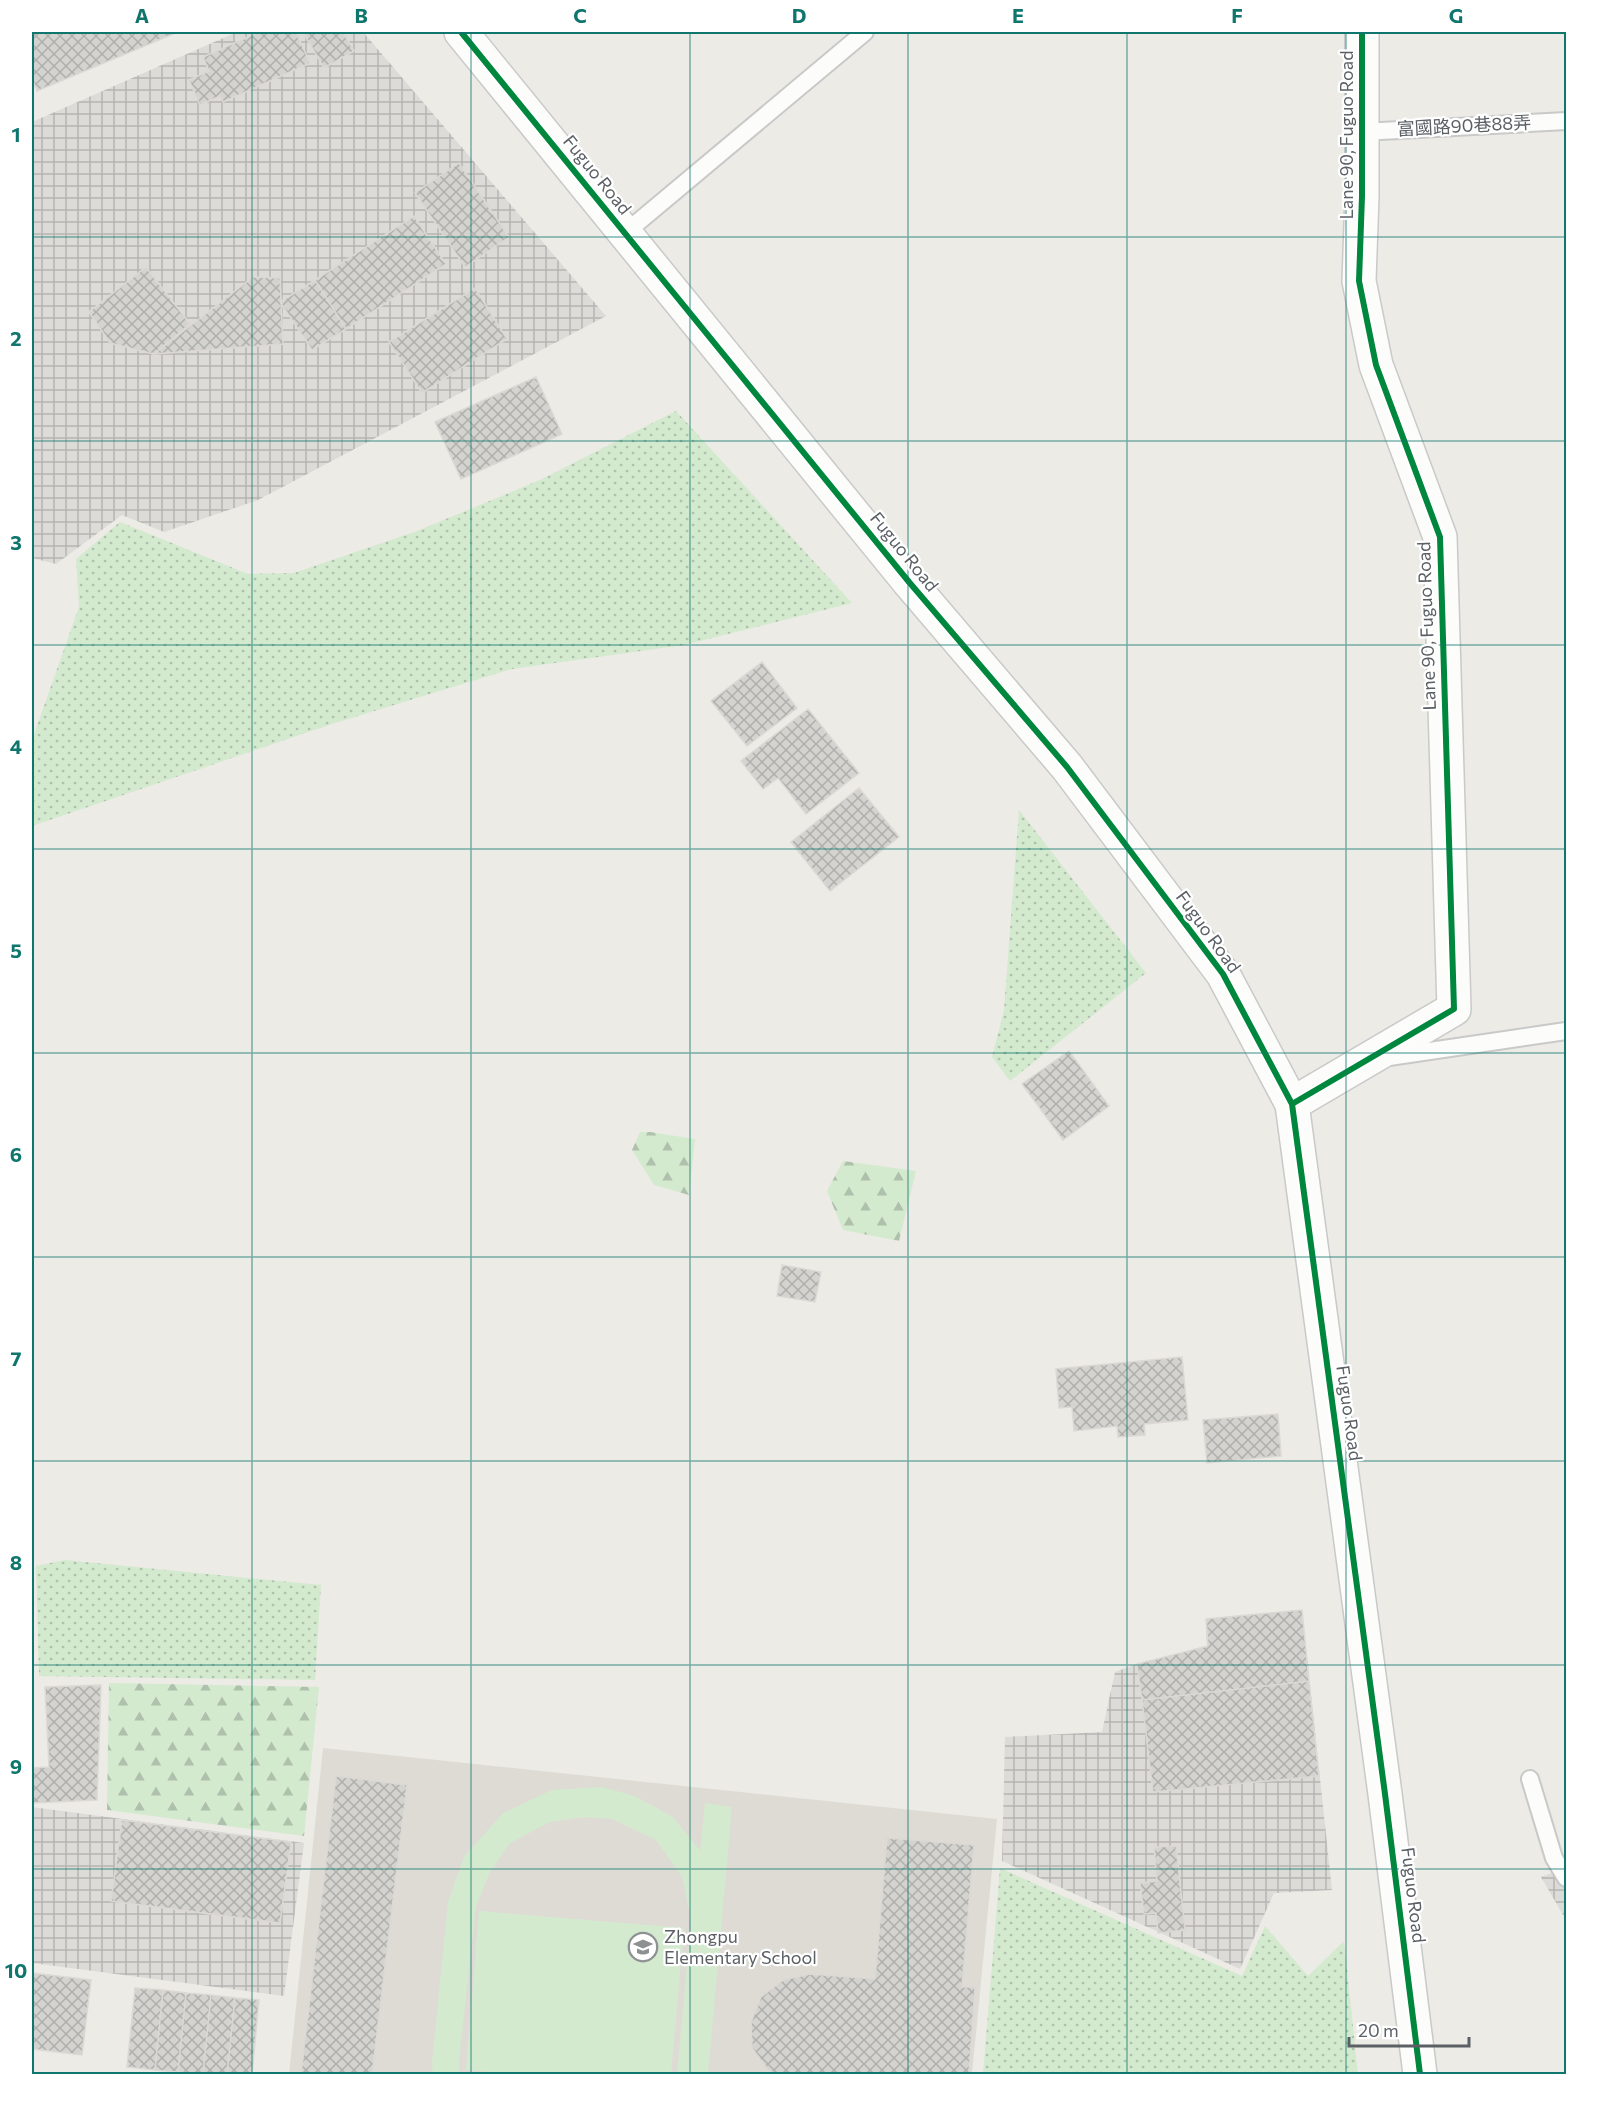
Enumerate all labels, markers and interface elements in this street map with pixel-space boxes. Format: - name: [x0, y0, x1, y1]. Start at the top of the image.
- text: A: [135, 3, 149, 27]
- text: B: [354, 3, 368, 27]
- text: C: [573, 3, 587, 27]
- text: D: [792, 3, 806, 27]
- text: E: [1012, 3, 1024, 27]
- text: F: [1231, 3, 1243, 27]
- text: G: [1449, 3, 1463, 27]
- street label: Lane 90, Fuguo Road: [1335, 50, 1357, 220]
- street label: 富國路90巷88弄: [1396, 110, 1532, 140]
- text: 1: [11, 122, 21, 146]
- street label: Fuguo Road: [559, 130, 637, 219]
- text: 2: [10, 326, 22, 350]
- street label: Fuguo Road: [866, 507, 944, 596]
- text: 3: [10, 530, 22, 554]
- street label: Lane 90, Fuguo Road: [1412, 541, 1440, 711]
- text: 4: [10, 734, 22, 758]
- street label: Fuguo Road: [1172, 886, 1246, 977]
- text: 5: [10, 938, 22, 962]
- text: 6: [10, 1142, 22, 1166]
- text: 7: [11, 1346, 22, 1370]
- street label: Fuguo Road: [1332, 1364, 1368, 1462]
- text: 8: [10, 1550, 22, 1574]
- text: 9: [10, 1754, 22, 1778]
- street label: Fuguo Road: [1397, 1846, 1431, 1944]
- place label: Zhongpu Elementary School: [664, 1925, 817, 1968]
- school or university icon: Zhongpu Elementary School: [627, 1931, 659, 1963]
- text: 10: [5, 1958, 27, 1982]
- scale bar: [1349, 2010, 1469, 2048]
- text: 20 m: [1358, 2019, 1399, 2041]

